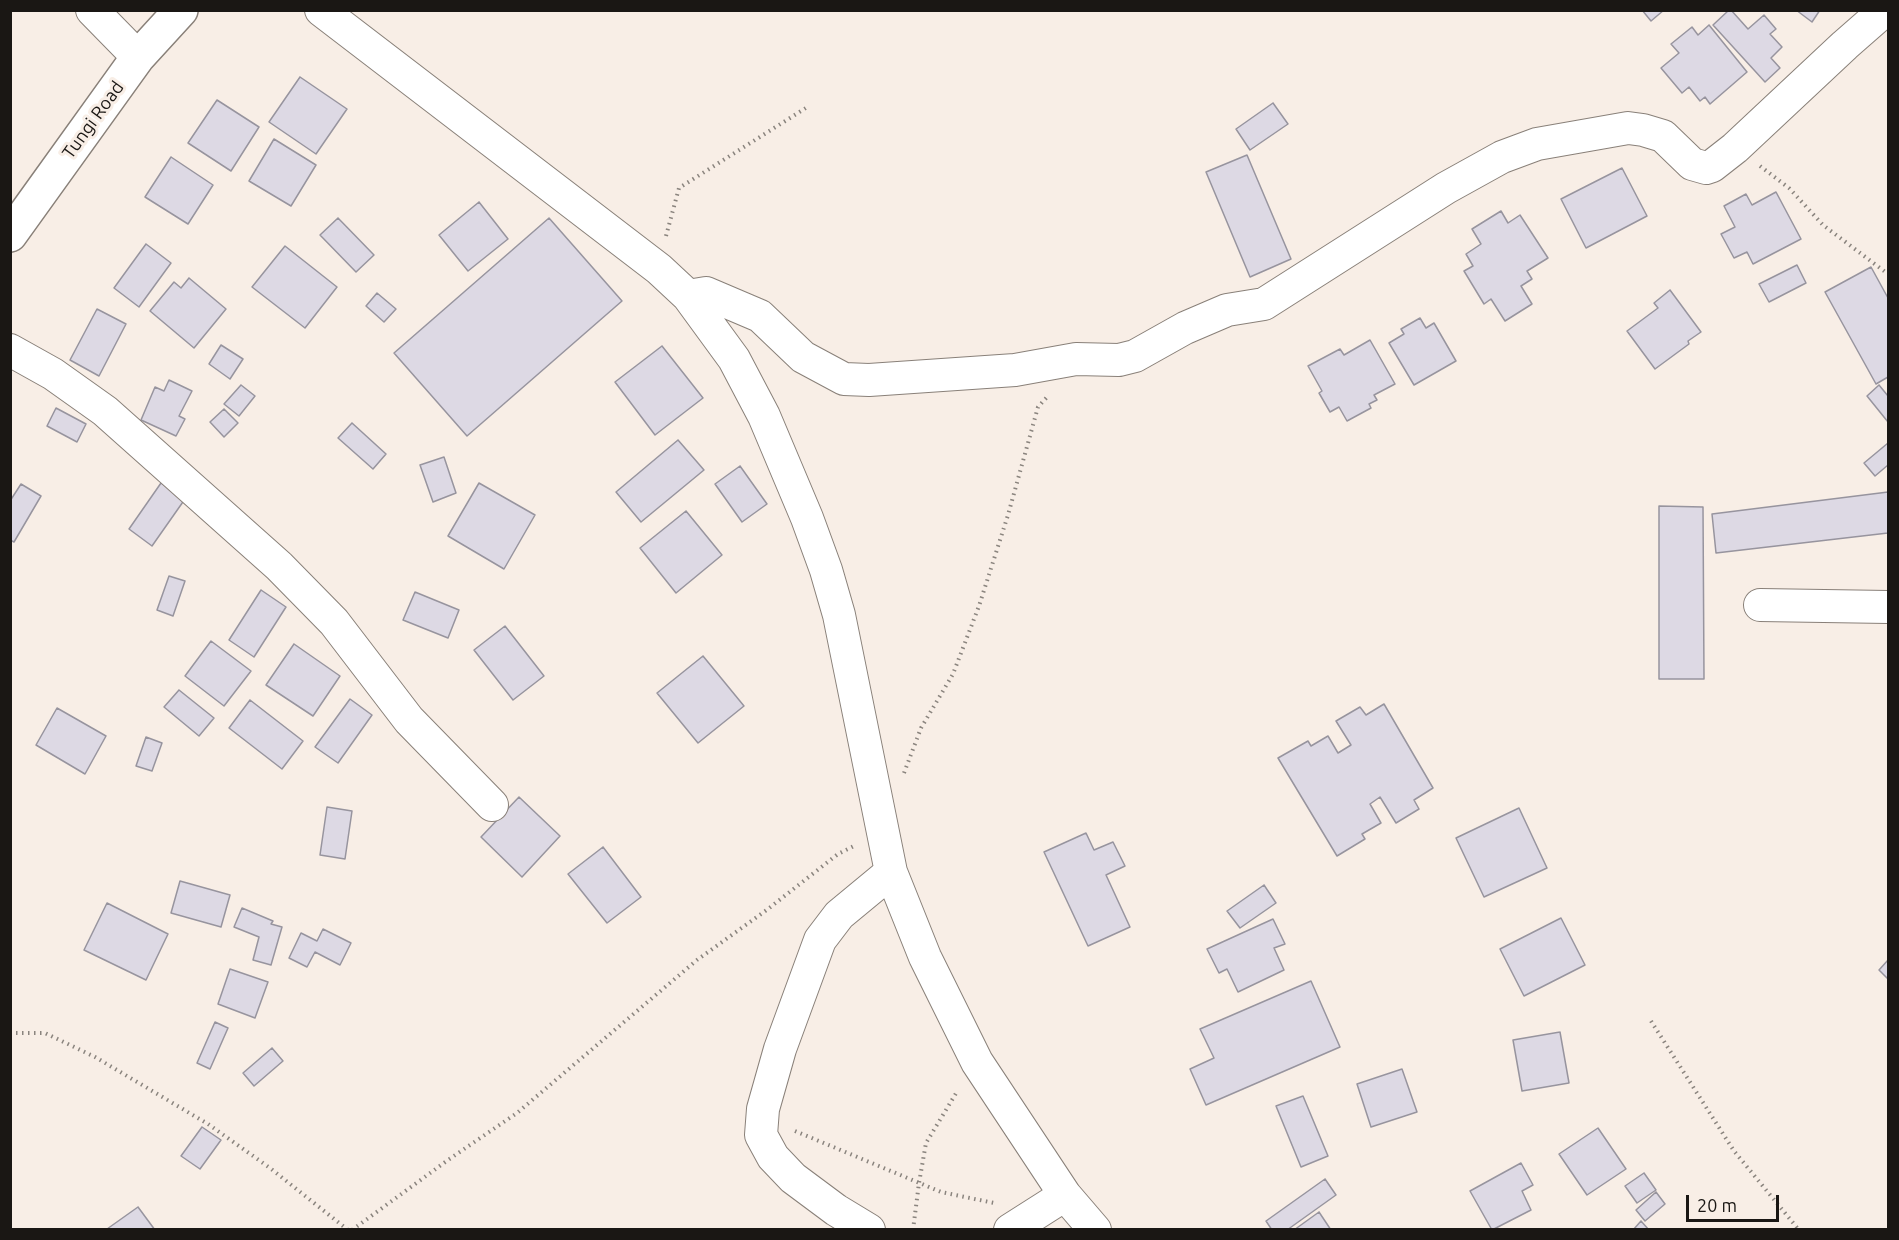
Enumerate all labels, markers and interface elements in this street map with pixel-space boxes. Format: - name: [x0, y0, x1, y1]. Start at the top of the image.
- street label: Tungi Road: [58, 77, 128, 163]
- scale bar: [1689, 1183, 1782, 1221]
- text: 20 m: [1697, 1195, 1737, 1215]

